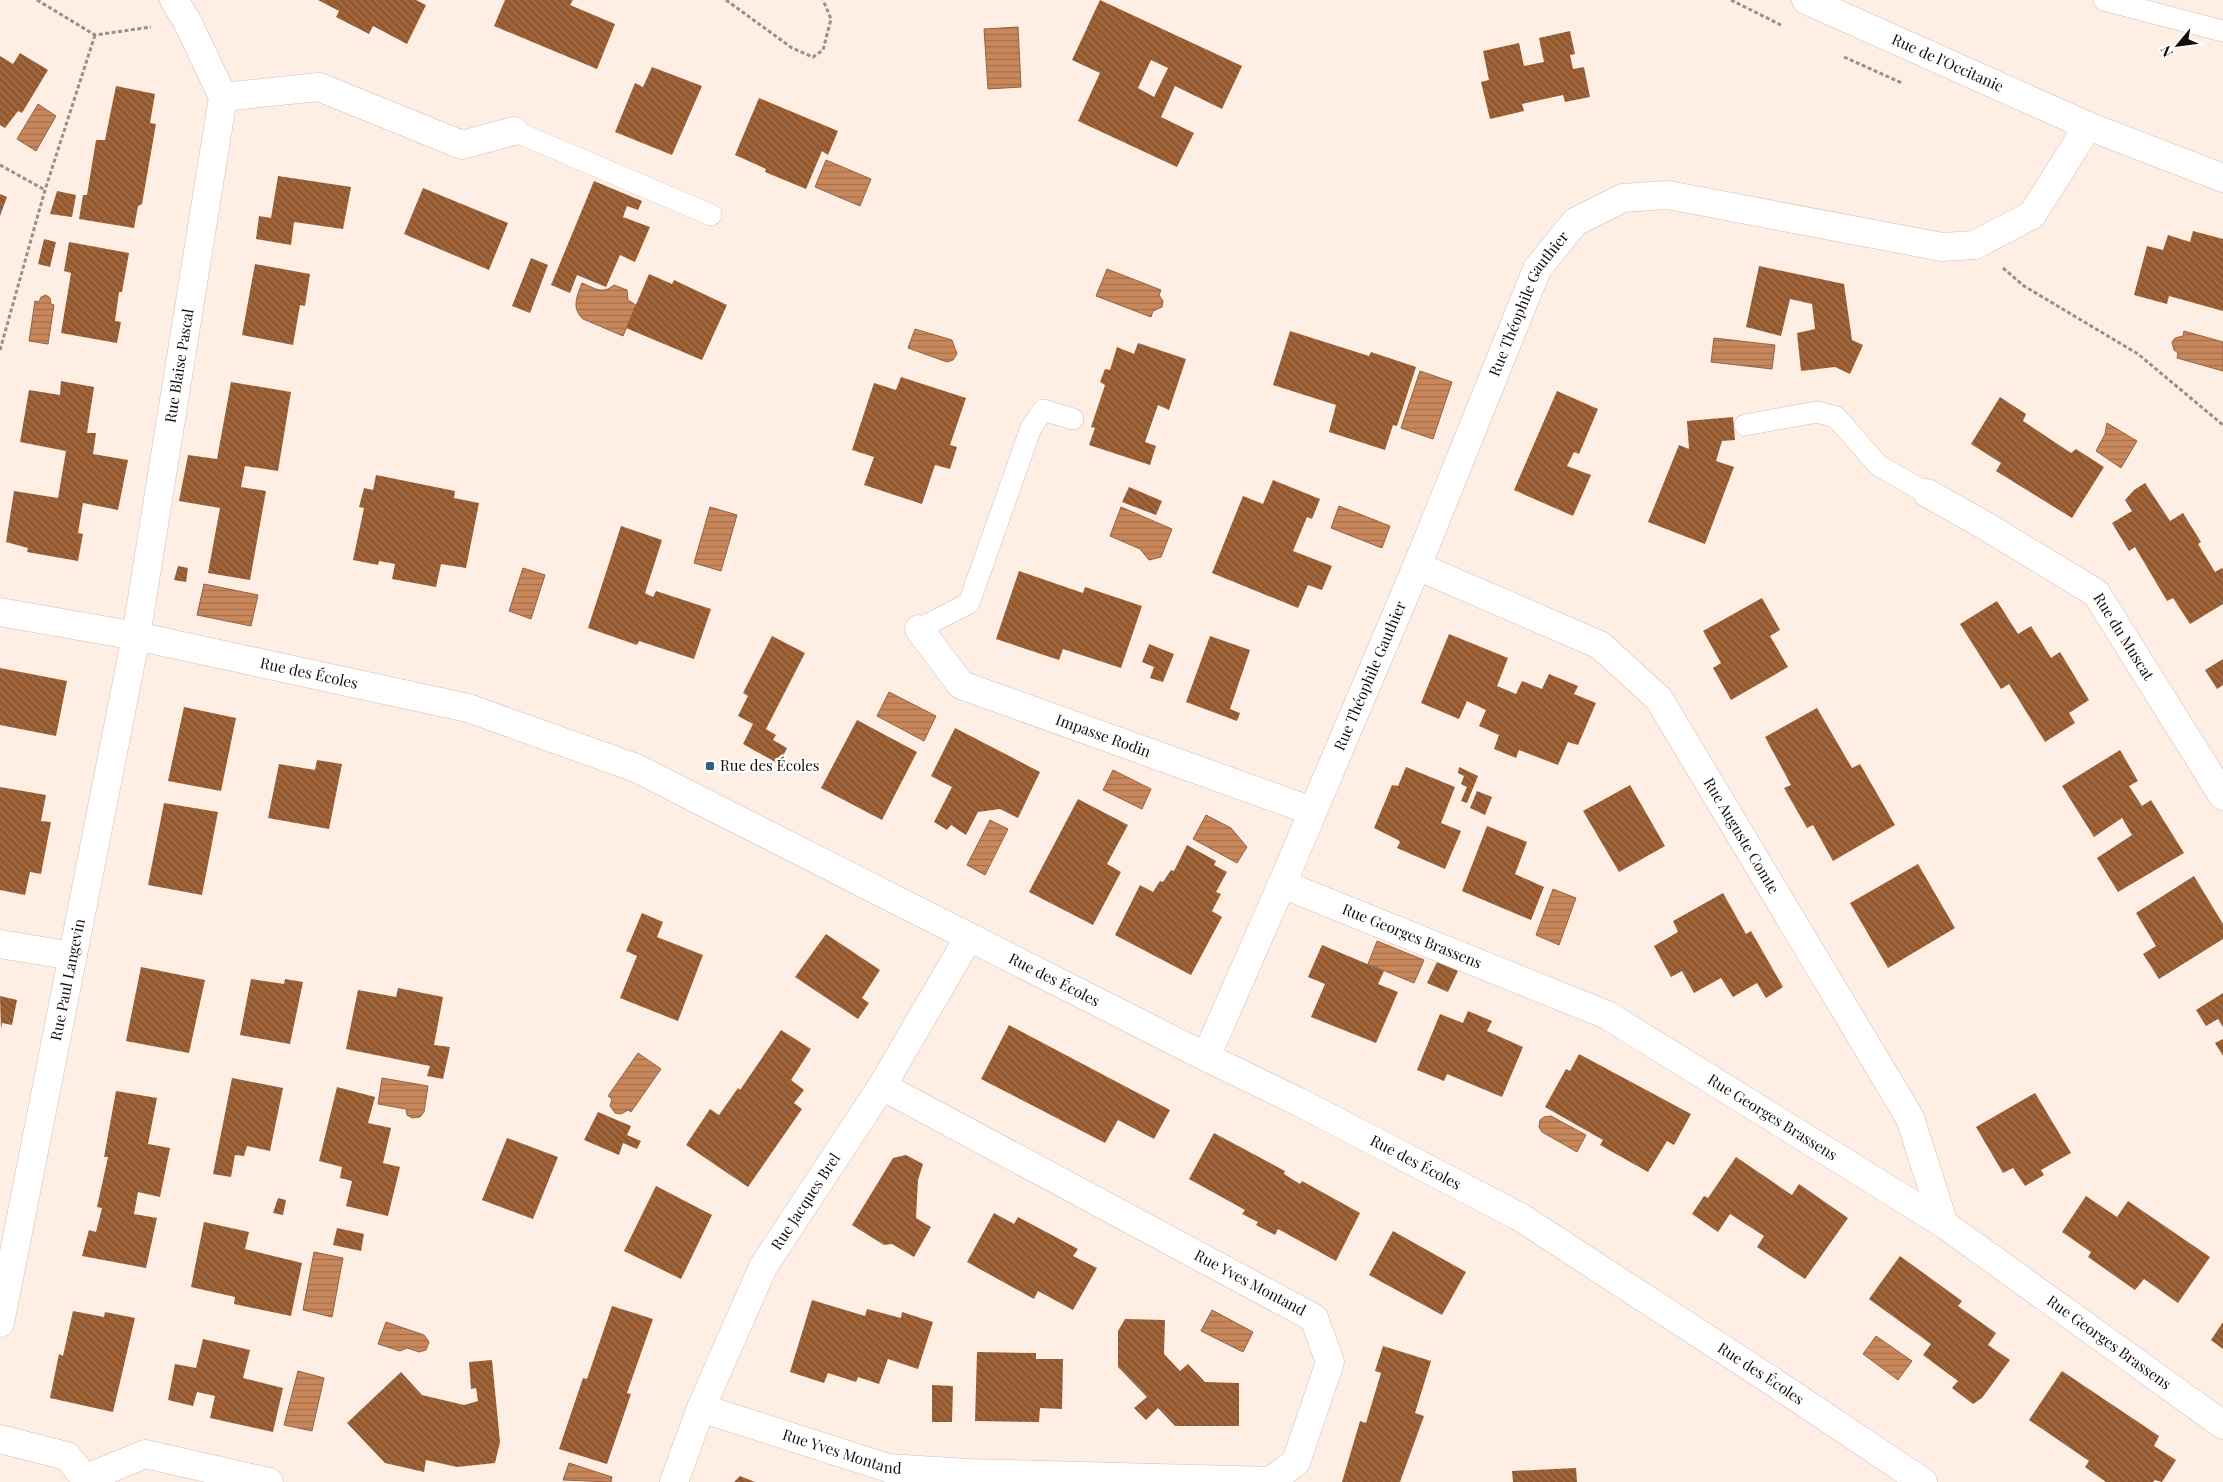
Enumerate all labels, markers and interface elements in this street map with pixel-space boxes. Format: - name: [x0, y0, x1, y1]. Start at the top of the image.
- north arrow: [2153, 20, 2203, 70]
- street label: Rue de l'Occitanie: [1889, 29, 2007, 96]
- text: N: [2155, 43, 2177, 61]
- street label: Rue Théophile Gauthier: [1484, 227, 1573, 379]
- street label: Rue Blaise Pascal: [160, 307, 198, 424]
- street label: Rue du Muscat: [2089, 589, 2159, 684]
- street label: Rue Théophile Gauthier: [1329, 598, 1410, 753]
- street label: Rue des Écoles: [258, 652, 360, 693]
- street label: Impasse Rodin: [1053, 709, 1154, 761]
- place label: Rue des Écoles: [720, 755, 819, 775]
- marker: Rue des Écoles: [704, 760, 716, 772]
- street label: Rue Auguste Comte: [1699, 774, 1784, 897]
- street label: Rue Georges Brassens: [1339, 898, 1485, 973]
- street label: Rue Paul Langevin: [45, 917, 89, 1042]
- street label: Rue des Écoles: [1006, 948, 1103, 1011]
- street label: Rue Georges Brassens: [1704, 1069, 1841, 1164]
- street label: Rue des Écoles: [1367, 1130, 1465, 1194]
- street label: Rue Jacques Brel: [766, 1149, 844, 1253]
- street label: Rue Yves Montand: [1191, 1244, 1310, 1320]
- street label: Rue Georges Brassens: [2043, 1290, 2176, 1393]
- street label: Rue des Écoles: [1714, 1337, 1808, 1409]
- street label: Rue Yves Montand: [780, 1424, 902, 1478]

